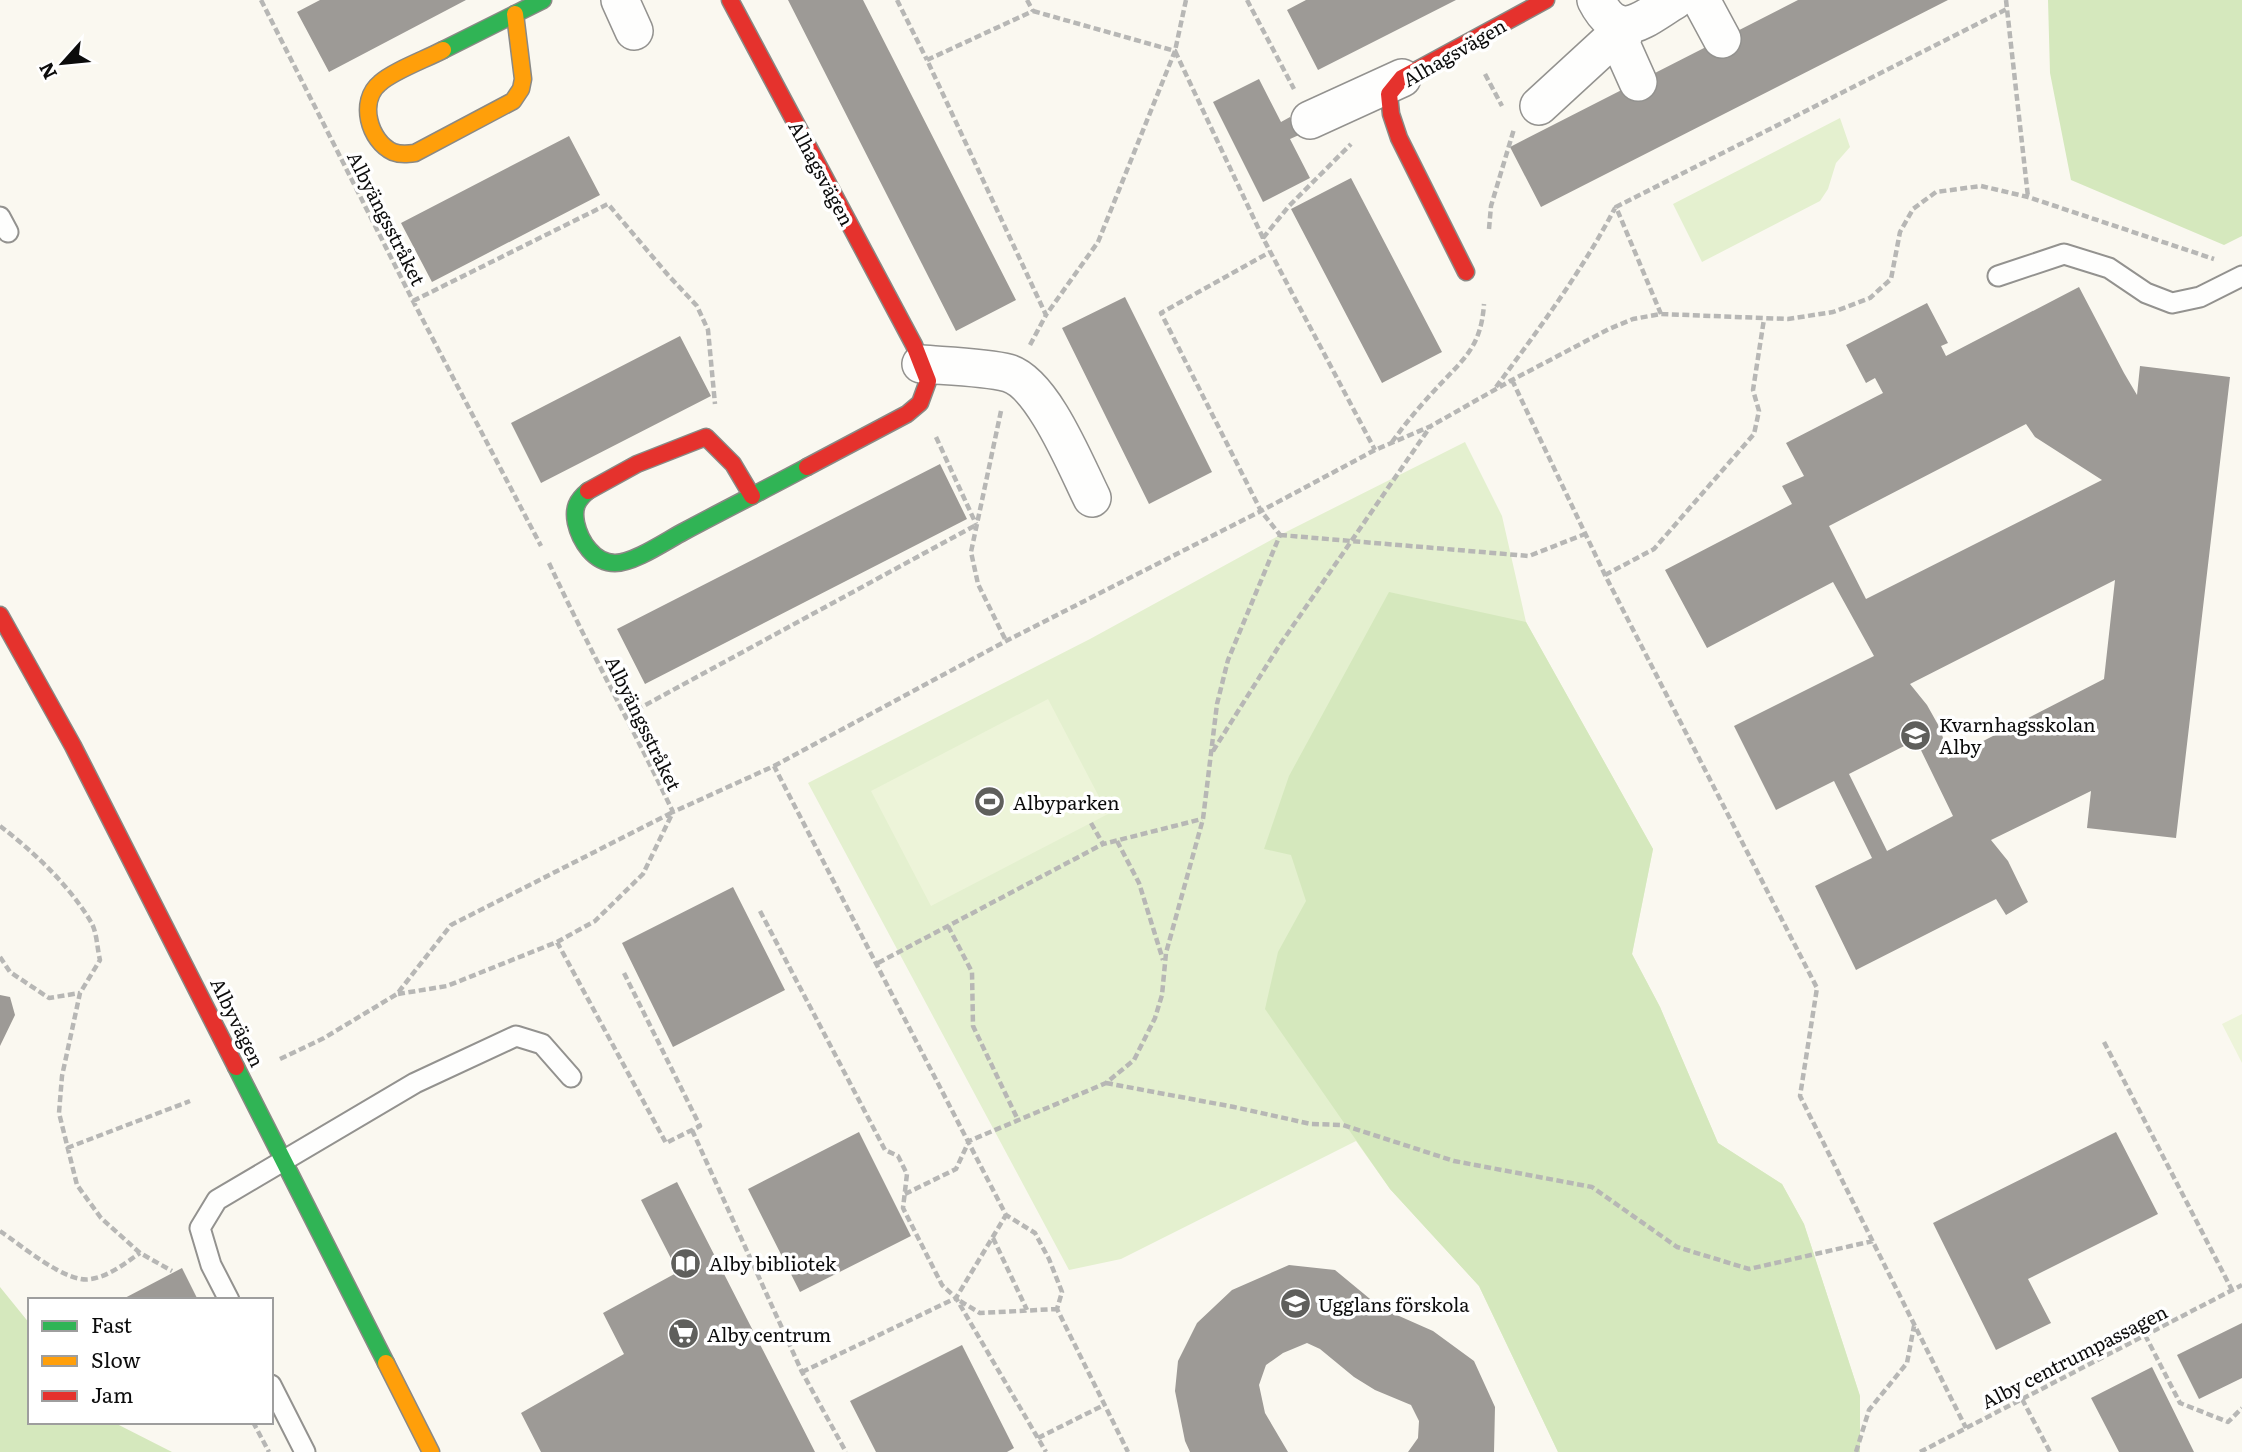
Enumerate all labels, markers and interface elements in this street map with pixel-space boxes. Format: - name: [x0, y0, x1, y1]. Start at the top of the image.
- street label: Alhagsvägen: [1397, 11, 1511, 93]
- north arrow: [28, 28, 98, 98]
- text: N: [31, 58, 63, 85]
- street label: Alhagsvägen: [783, 115, 861, 231]
- street label: Albyängsstråket: [341, 146, 433, 290]
- street label: Albyängsstråket: [599, 651, 689, 796]
- place label: Kvarnhagsskolan Alby: [1939, 710, 2096, 760]
- school or university icon: Kvarnhagsskolan Alby: [1899, 718, 1933, 752]
- sports icon: Albyparken: [973, 785, 1007, 819]
- place label: Albyparken: [1013, 788, 1120, 816]
- street label: Albyvägen: [204, 973, 272, 1071]
- library icon: Alby bibliotek: [669, 1246, 703, 1280]
- place label: Alby bibliotek: [709, 1249, 837, 1277]
- school or university icon: Ugglans förskola: [1278, 1287, 1312, 1321]
- place label: Ugglans förskola: [1318, 1290, 1470, 1318]
- street label: Alby centrumpassagen: [1976, 1297, 2172, 1415]
- legend: [28, 1298, 273, 1424]
- text: Fast: [91, 1308, 132, 1339]
- supermarket icon: Alby centrum: [667, 1317, 701, 1351]
- place label: Alby centrum: [707, 1320, 831, 1348]
- text: Slow: [91, 1343, 141, 1374]
- text: Jam: [91, 1378, 133, 1409]

